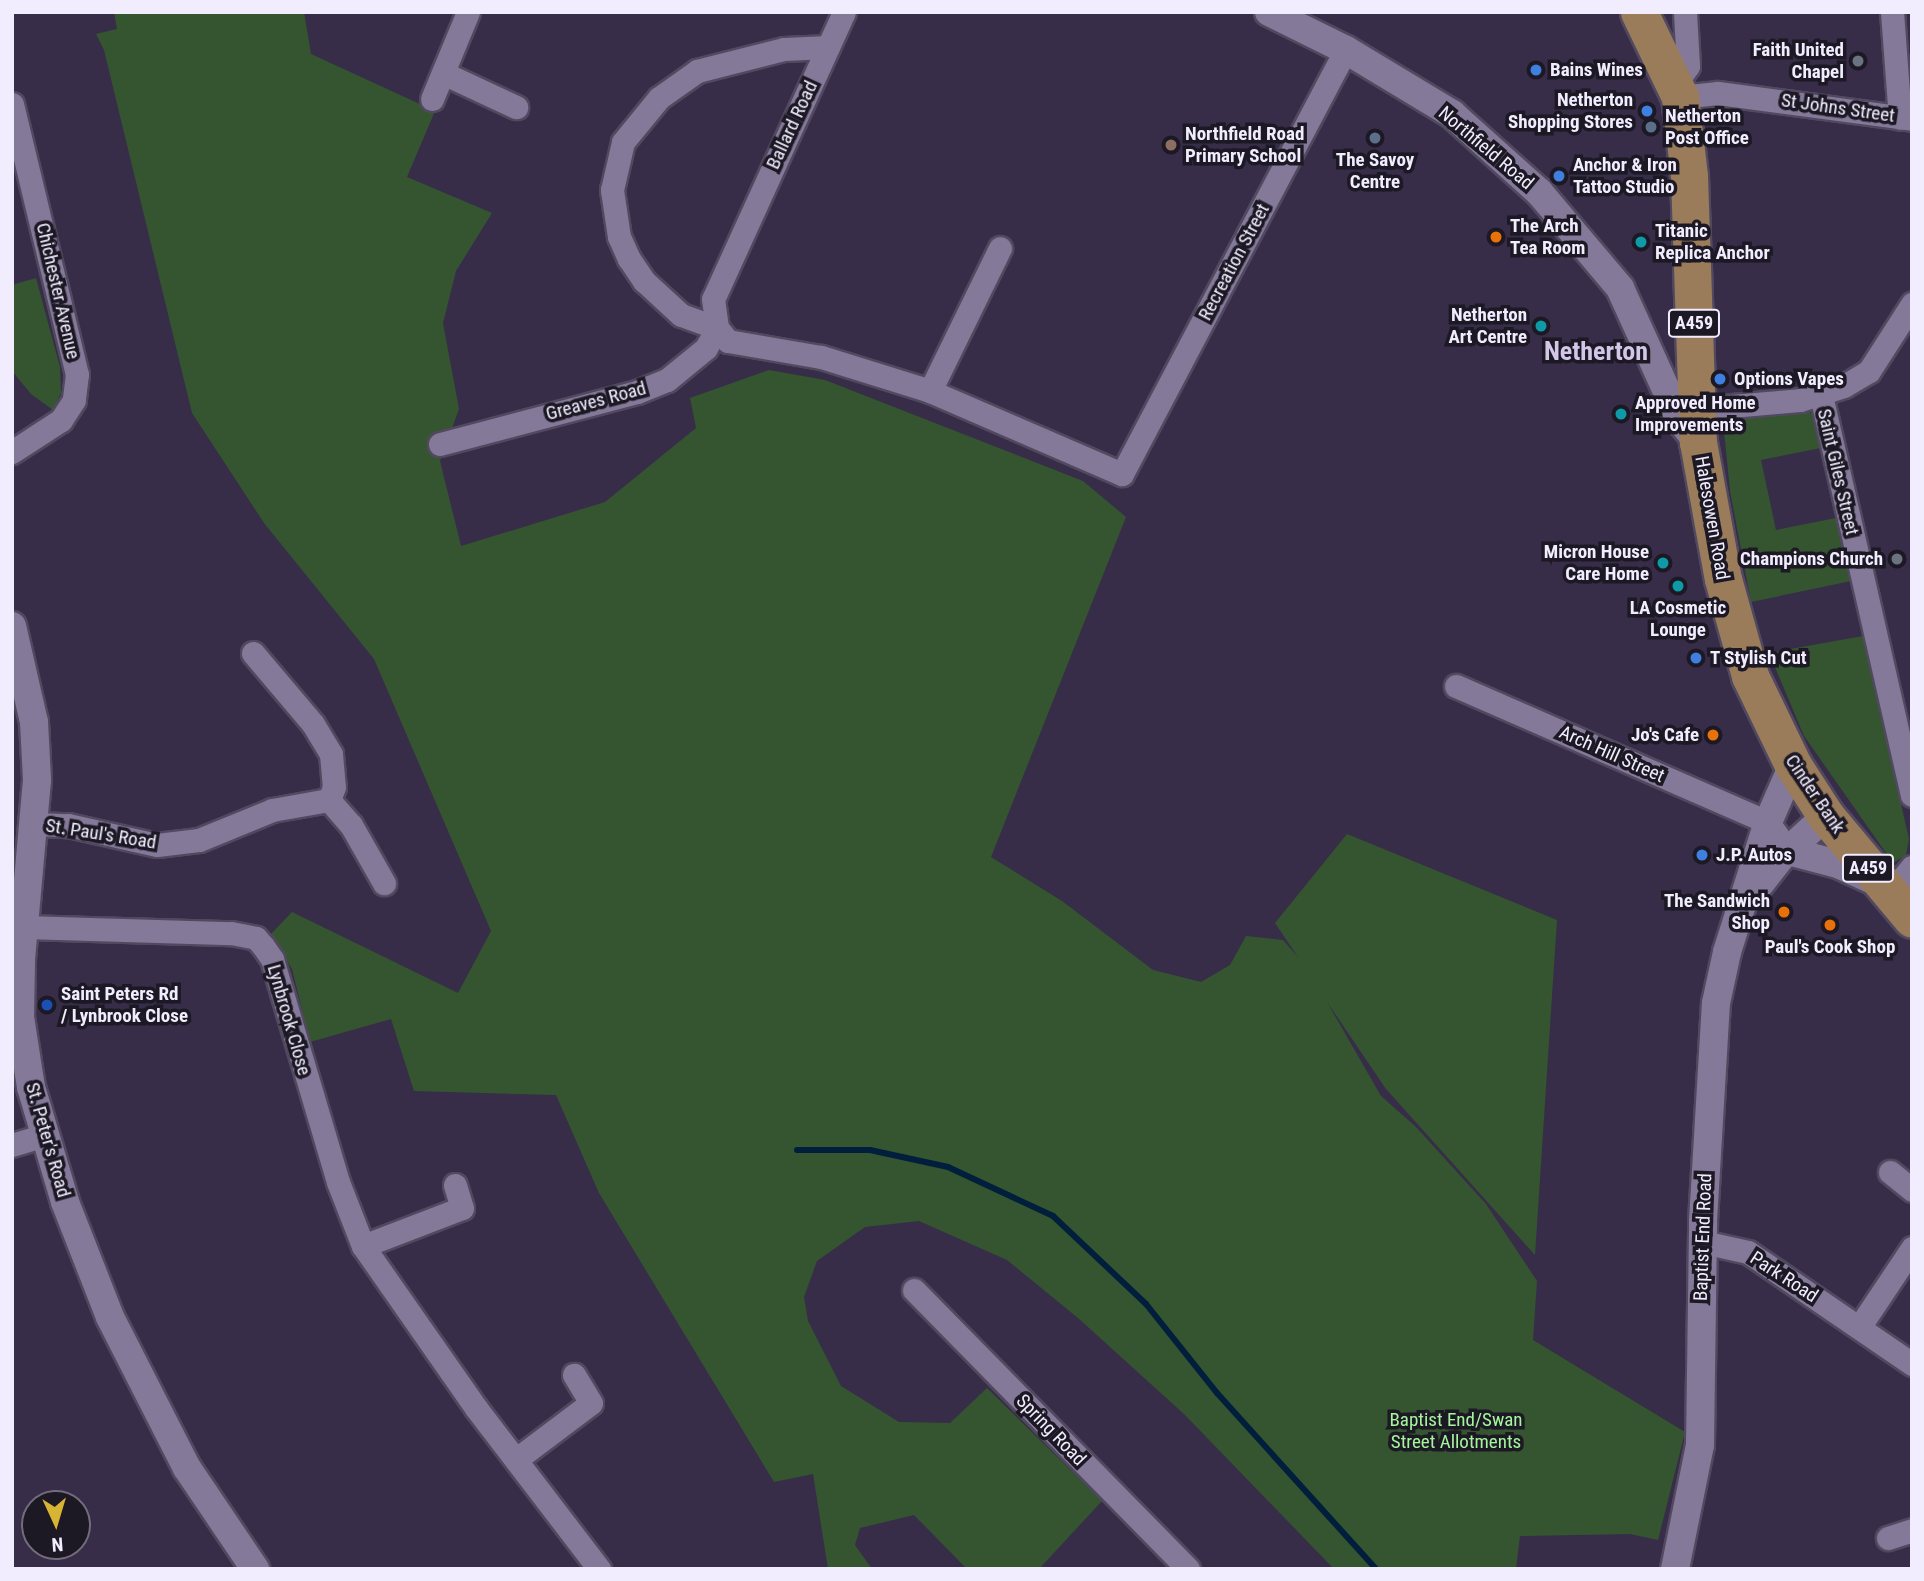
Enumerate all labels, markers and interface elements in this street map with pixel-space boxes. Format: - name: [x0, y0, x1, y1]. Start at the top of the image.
- place label: Faith United Chapel: [1753, 39, 1844, 83]
- marker: Faith United Chapel: [1850, 53, 1866, 69]
- place label: Bains Wines: [1550, 59, 1643, 81]
- marker: Bains Wines: [1528, 62, 1544, 78]
- street label: Ballard Road: [762, 77, 822, 173]
- place label: Netherton Shopping Stores: [1508, 89, 1633, 133]
- street label: St Johns Street: [1780, 89, 1896, 127]
- street label: Northfield Road: [1434, 102, 1538, 194]
- marker: Netherton Shopping Stores: [1639, 103, 1655, 119]
- place label: Netherton Post Office: [1665, 105, 1749, 149]
- marker: Netherton Post Office: [1643, 119, 1659, 135]
- place label: Northfield Road Primary School: [1185, 123, 1304, 167]
- marker: The Savoy Centre: [1367, 130, 1383, 146]
- marker: Northfield Road Primary School: [1163, 137, 1179, 153]
- place label: The Savoy Centre: [1336, 149, 1414, 193]
- place label: Anchor & Iron Tattoo Studio: [1573, 154, 1677, 198]
- marker: Anchor & Iron Tattoo Studio: [1551, 168, 1567, 184]
- street label: Recreation Street: [1194, 200, 1274, 324]
- place label: The Arch Tea Room: [1510, 215, 1585, 259]
- place label: Titanic Replica Anchor: [1655, 220, 1770, 264]
- street label: Chichester Avenue: [31, 221, 85, 361]
- marker: The Arch Tea Room: [1488, 229, 1504, 245]
- marker: Titanic Replica Anchor: [1633, 234, 1649, 250]
- place label: Netherton Art Centre: [1448, 304, 1527, 348]
- road number: A459: [1668, 309, 1720, 338]
- marker: Netherton Art Centre: [1533, 318, 1549, 334]
- district label: Netherton: [1544, 336, 1648, 368]
- place label: Options Vapes: [1734, 368, 1844, 390]
- marker: Options Vapes: [1712, 371, 1728, 387]
- street label: Greaves Road: [543, 377, 649, 425]
- place label: Approved Home Improvements: [1635, 392, 1756, 436]
- marker: Approved Home Improvements: [1613, 406, 1629, 422]
- street label: Saint Giles Street: [1812, 407, 1864, 537]
- street label: Halesowen Road: [1690, 454, 1734, 582]
- place label: Micron House Care Home: [1544, 541, 1649, 585]
- place label: Champions Church: [1740, 548, 1883, 570]
- marker: Champions Church: [1889, 551, 1905, 567]
- marker: Micron House Care Home: [1655, 555, 1671, 571]
- marker: LA Cosmetic Lounge: [1670, 578, 1686, 594]
- place label: LA Cosmetic Lounge: [1630, 597, 1726, 641]
- place label: T Stylish Cut: [1710, 647, 1807, 669]
- marker: T Stylish Cut: [1688, 650, 1704, 666]
- street label: Arch Hill Street: [1556, 721, 1668, 787]
- place label: Jo's Cafe: [1631, 724, 1699, 746]
- marker: Jo's Cafe: [1705, 727, 1721, 743]
- street label: Cinder Bank: [1780, 750, 1850, 838]
- street label: St. Paul's Road: [44, 814, 158, 854]
- place label: J.P. Autos: [1716, 844, 1792, 866]
- marker: J.P. Autos: [1694, 847, 1710, 863]
- road number: A459: [1842, 854, 1894, 882]
- place label: The Sandwich Shop: [1664, 890, 1770, 934]
- marker: The Sandwich Shop: [1776, 904, 1792, 920]
- marker: Paul's Cook Shop: [1822, 917, 1838, 933]
- place label: Paul's Cook Shop: [1765, 936, 1895, 958]
- street label: Lynbrook Close: [262, 962, 316, 1078]
- place label: Saint Peters Rd / Lynbrook Close: [61, 983, 188, 1027]
- marker: Saint Peters Rd / Lynbrook Close: [39, 997, 55, 1013]
- street label: St. Peter's Road: [21, 1080, 75, 1200]
- street label: Baptist End Road: [1689, 1173, 1717, 1301]
- street label: Park Road: [1746, 1247, 1822, 1307]
- street label: Spring Road: [1011, 1390, 1091, 1470]
- park label: Baptist End/Swan Street Allotments: [1389, 1409, 1523, 1453]
- north arrow: [21, 1490, 91, 1560]
- text: N: [51, 1533, 64, 1556]

